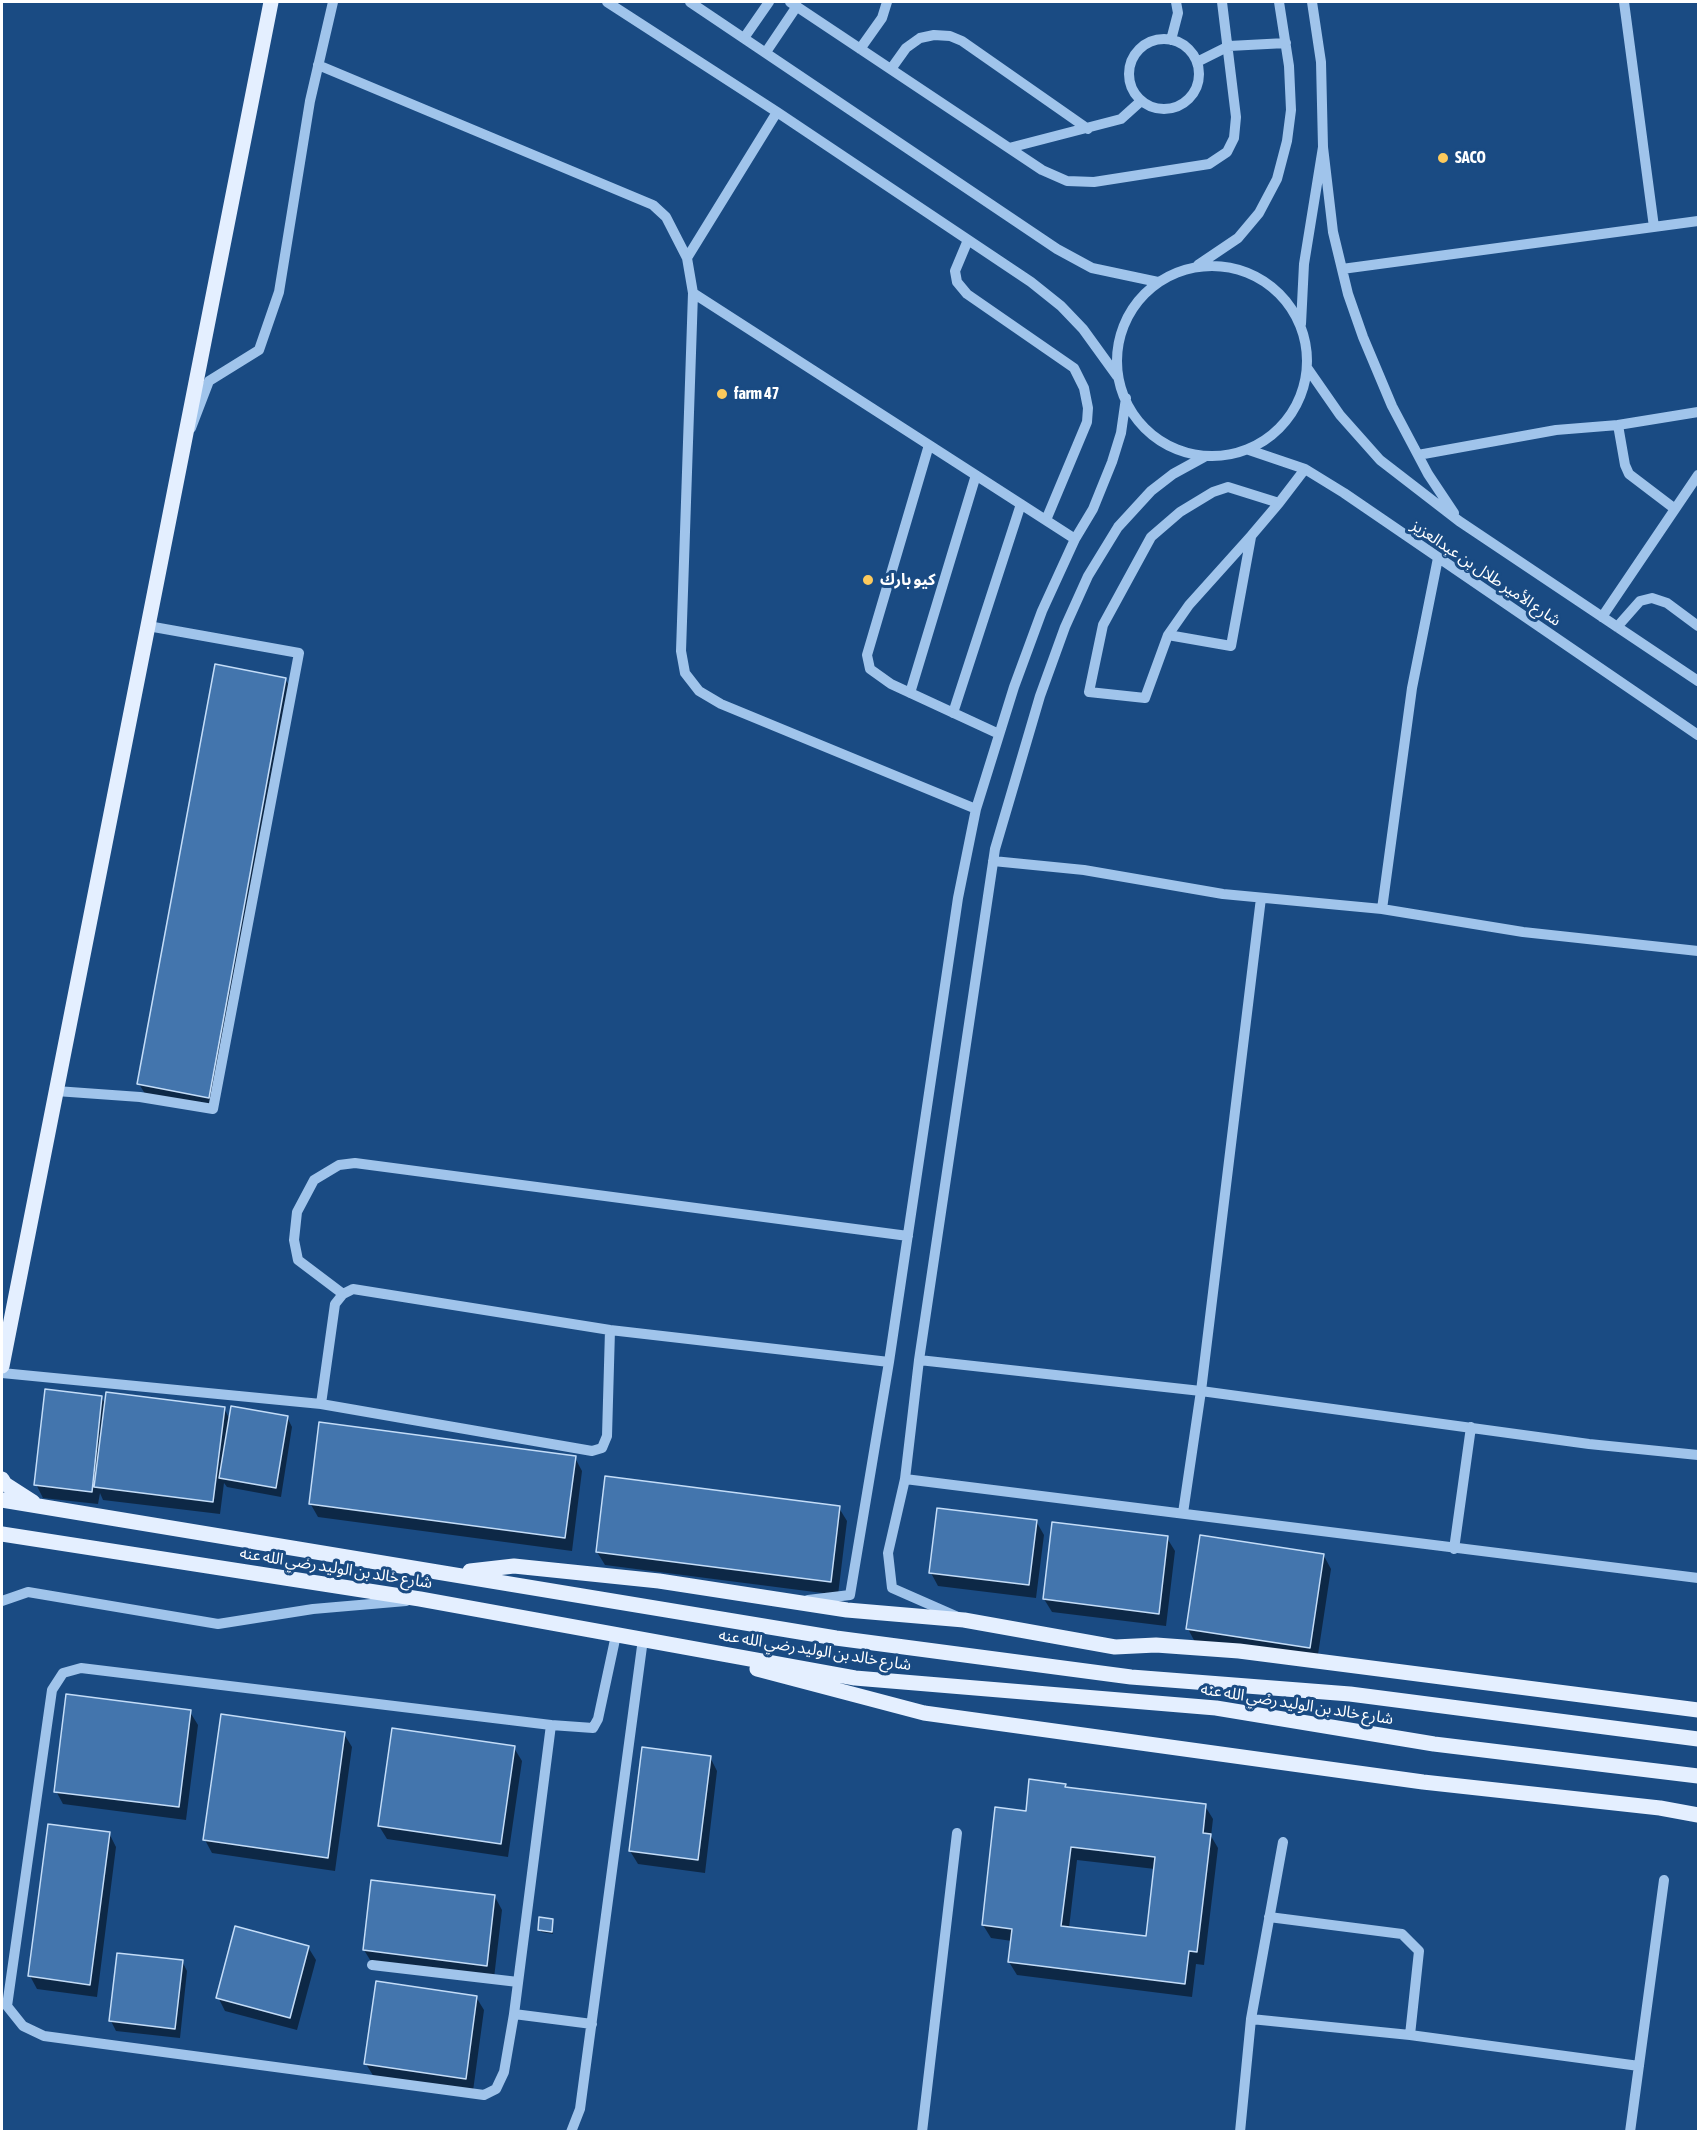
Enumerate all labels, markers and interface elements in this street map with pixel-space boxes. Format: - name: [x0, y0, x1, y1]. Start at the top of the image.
- place label: SACO: [1455, 148, 1486, 168]
- marker: SACO: [1436, 151, 1450, 165]
- place label: farm 47: [734, 384, 779, 404]
- marker: farm 47: [715, 387, 729, 401]
- street label: شارع الأمير طلال بن عبدالعزيز: [1407, 516, 1565, 630]
- place label: كيو بارك: [880, 570, 936, 590]
- marker: كيو بارك: [861, 573, 875, 587]
- street label: شارع خالد بن الوليد رضي الله عنه: [238, 1543, 434, 1593]
- street label: شارع خالد بن الوليد رضي الله عنه: [717, 1625, 913, 1675]
- street label: شارع خالد بن الوليد رضي الله عنه: [1199, 1679, 1395, 1729]

